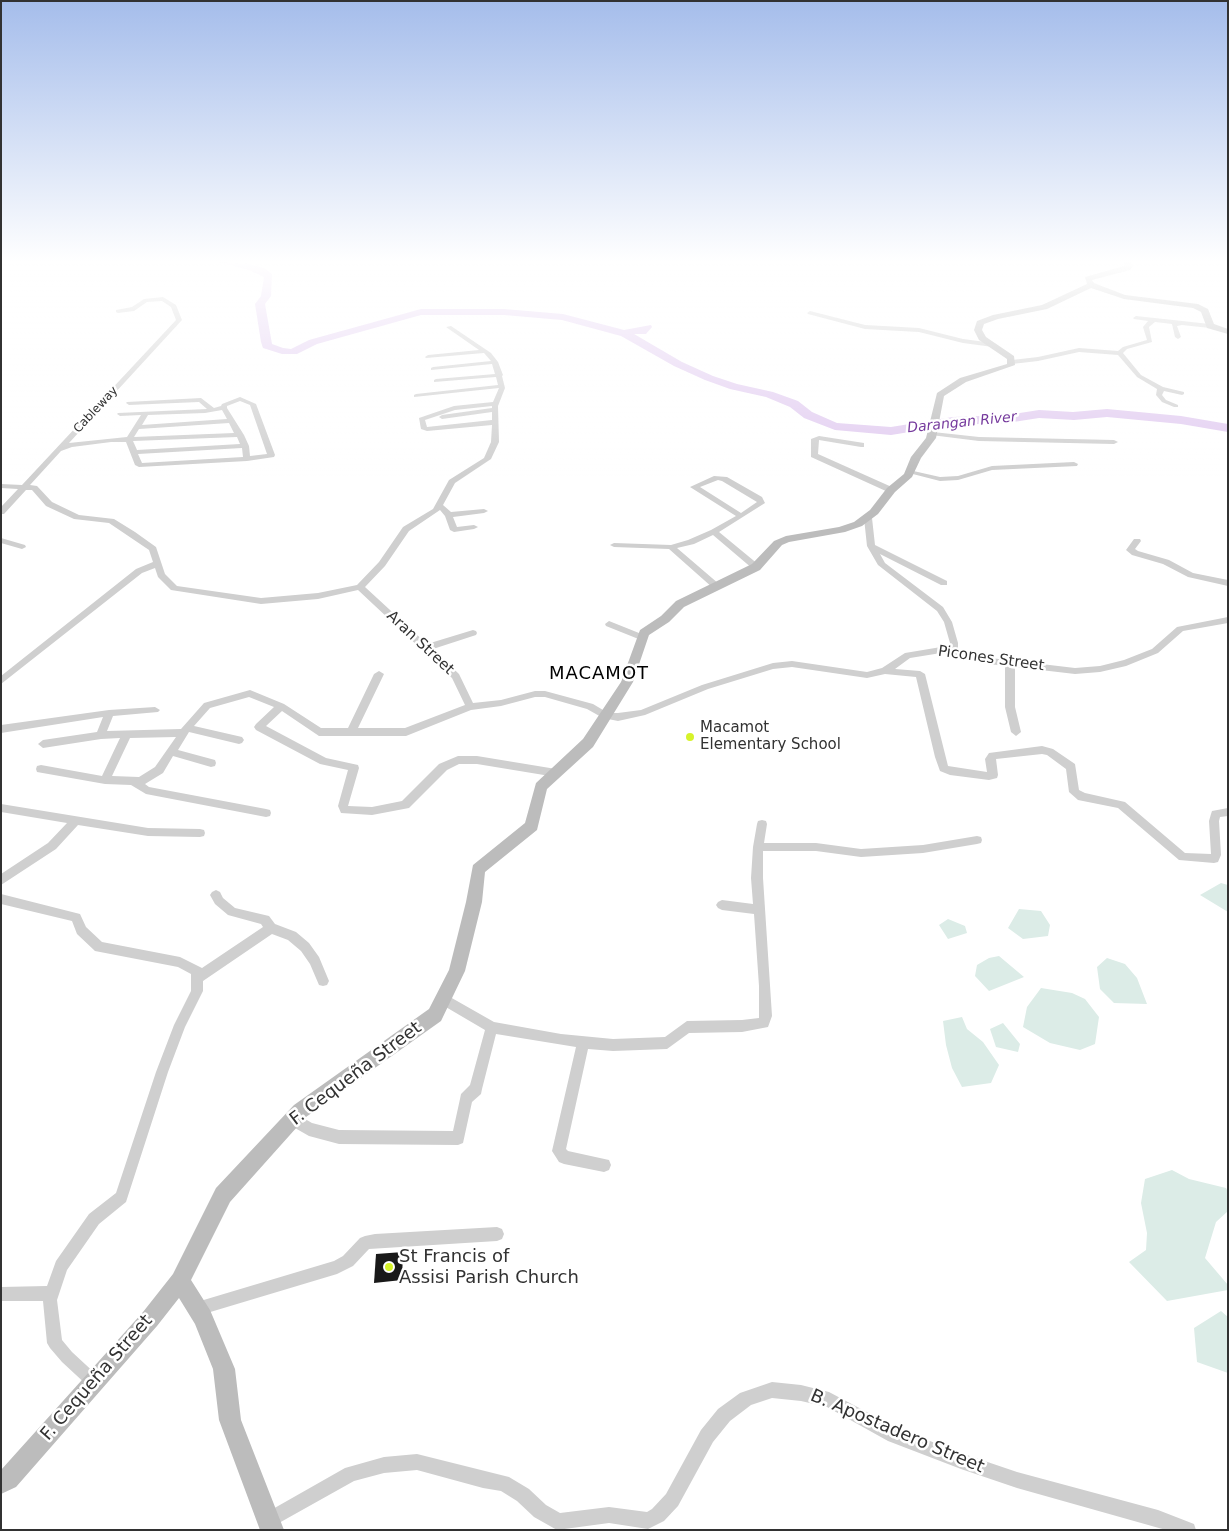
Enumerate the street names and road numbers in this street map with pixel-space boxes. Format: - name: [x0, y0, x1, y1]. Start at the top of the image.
- street label: Cableway: [71, 384, 121, 436]
- street label: Aran Street: [383, 607, 457, 679]
- street label: Picones Street: [937, 643, 1045, 675]
- street label: F. Cequeña Street: [286, 1017, 426, 1131]
- street label: F. Cequeña Street: [37, 1311, 157, 1445]
- street label: B. Apostadero Street: [807, 1386, 987, 1478]

